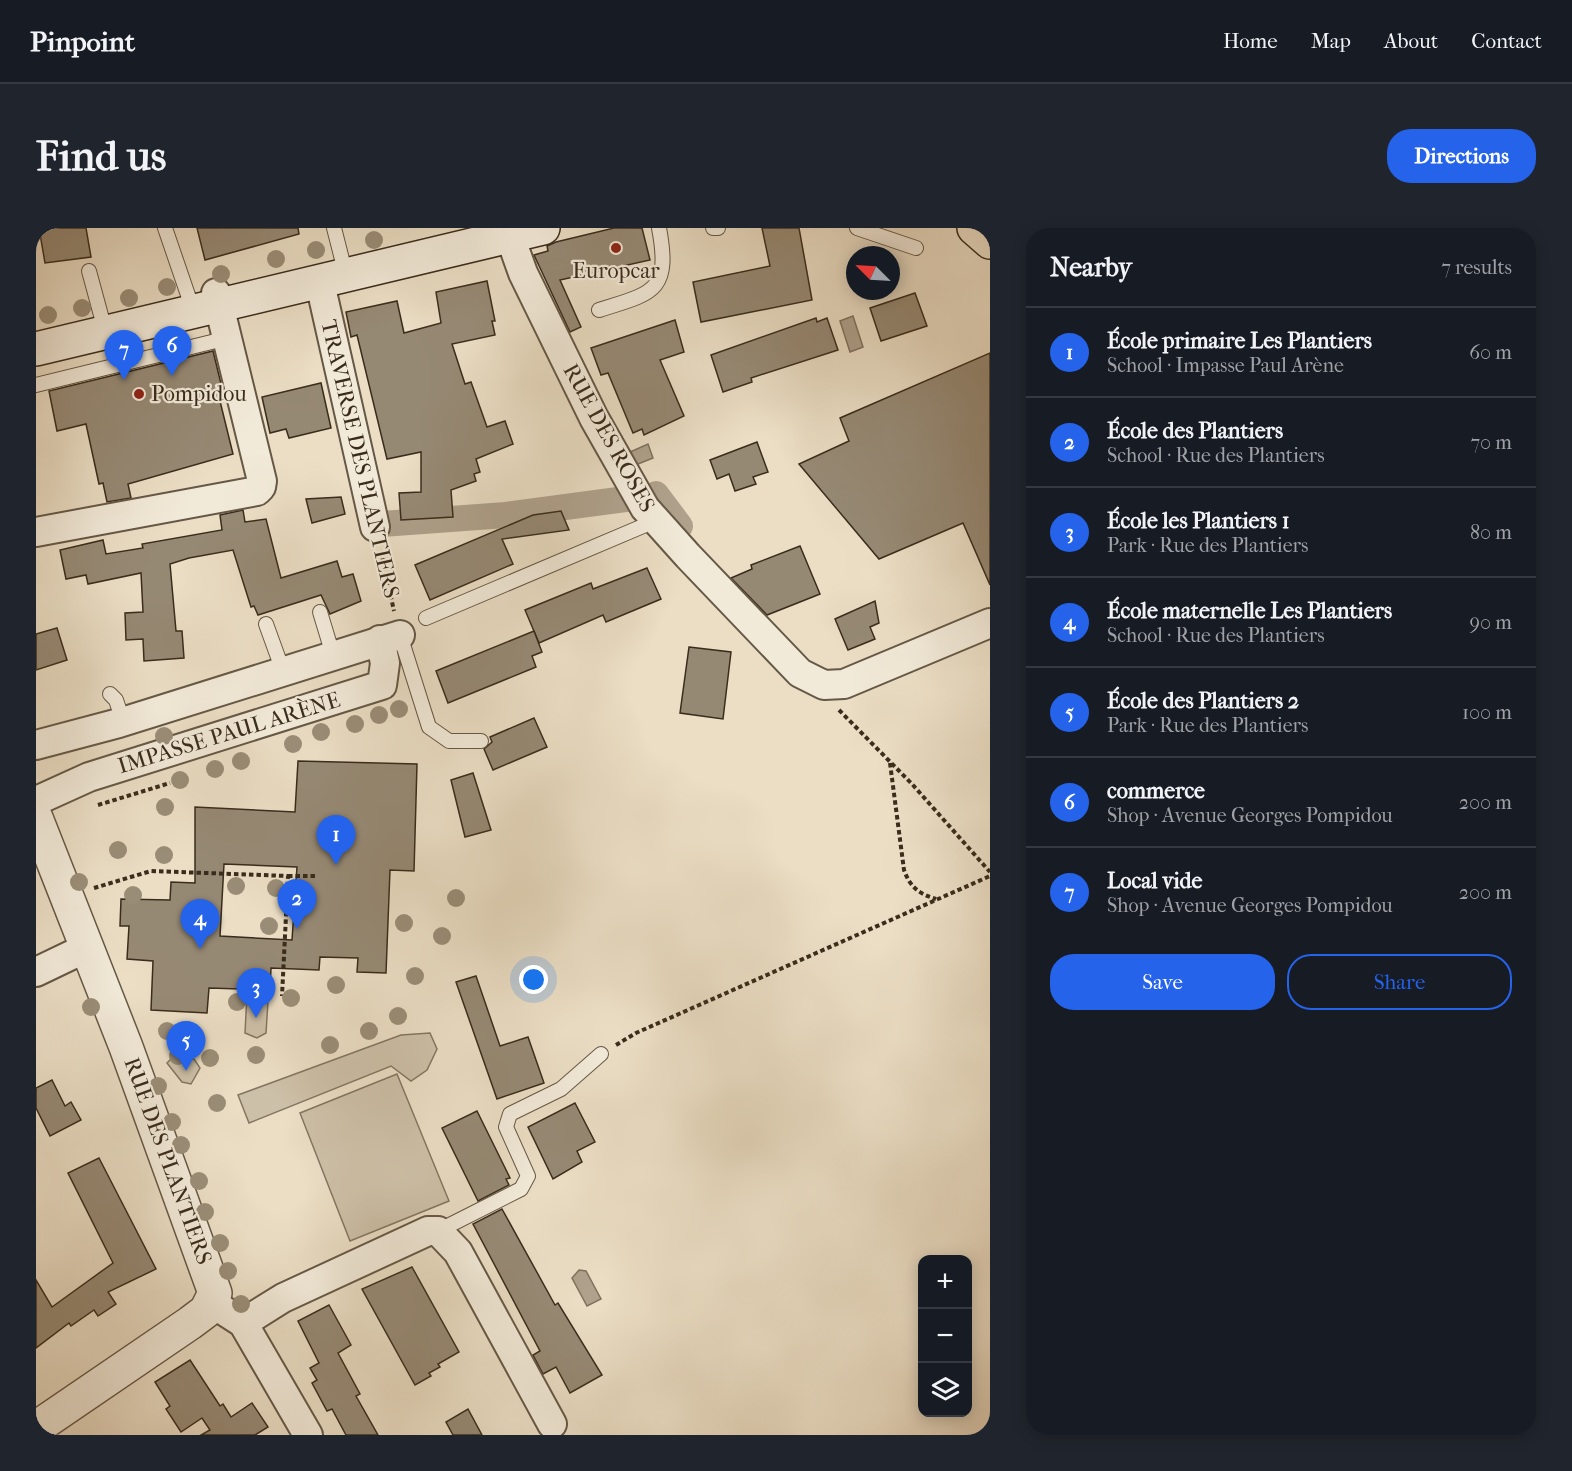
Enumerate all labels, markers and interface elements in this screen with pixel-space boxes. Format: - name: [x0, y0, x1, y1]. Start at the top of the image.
- text: Pinpoint: [30, 25, 135, 58]
- text: Home: [1223, 29, 1278, 53]
- text: Map: [1311, 29, 1351, 53]
- text: About: [1384, 29, 1438, 53]
- text: Contact: [1471, 29, 1542, 53]
- button: Directions: [1387, 129, 1536, 183]
- text: Find us: [36, 132, 166, 181]
- marker: Europcar: [609, 241, 623, 255]
- north arrow: [846, 246, 900, 300]
- text: Nearby: [1050, 252, 1132, 283]
- text: 7 results: [1441, 256, 1512, 279]
- place label: Europcar: [572, 258, 660, 284]
- street label: TRAVERSE DES PLANTIERS: [315, 317, 405, 601]
- pin: 6: [152, 326, 192, 376]
- text: École primaire Les Plantiers: [1107, 328, 1372, 354]
- pin: 7: [104, 330, 143, 380]
- text: 1: [1066, 341, 1073, 364]
- text: 60 m: [1469, 341, 1512, 364]
- text: School · Impasse Paul Arène: [1107, 354, 1344, 377]
- street label: RUE DES ROSES: [558, 359, 660, 517]
- place label: Pompidou: [151, 381, 247, 407]
- marker: Pompidou: [132, 387, 146, 401]
- text: École des Plantiers: [1107, 418, 1283, 444]
- text: 2: [1064, 431, 1075, 454]
- text: 70 m: [1470, 431, 1512, 454]
- text: School · Rue des Plantiers: [1107, 444, 1325, 467]
- text: École les Plantiers 1: [1107, 508, 1290, 534]
- text: 3: [1065, 521, 1074, 544]
- text: 80 m: [1470, 521, 1512, 544]
- text: Park · Rue des Plantiers: [1107, 534, 1308, 557]
- text: École maternelle Les Plantiers: [1107, 598, 1392, 624]
- text: 4: [1064, 611, 1075, 634]
- text: 90 m: [1470, 611, 1512, 634]
- text: School · Rue des Plantiers: [1107, 624, 1325, 647]
- street label: IMPASSE PAUL ARÈNE: [114, 686, 343, 779]
- text: École des Plantiers 2: [1107, 688, 1299, 714]
- text: 5: [1065, 701, 1074, 724]
- text: 100 m: [1462, 701, 1512, 724]
- text: Park · Rue des Plantiers: [1107, 714, 1308, 737]
- text: commerce: [1107, 778, 1205, 804]
- text: 6: [1064, 791, 1075, 814]
- text: 200 m: [1459, 791, 1512, 814]
- text: Shop · Avenue Georges Pompidou: [1107, 804, 1393, 827]
- pin: 1: [316, 816, 356, 865]
- text: Local vide: [1107, 868, 1202, 894]
- pin: 2: [278, 880, 316, 929]
- text: 7: [1065, 881, 1074, 904]
- text: 200 m: [1459, 881, 1512, 904]
- text: Shop · Avenue Georges Pompidou: [1107, 894, 1393, 917]
- pin: 4: [180, 900, 220, 949]
- button: Save: [1050, 954, 1275, 1010]
- button: Share: [1287, 954, 1512, 1010]
- your location: [519, 965, 548, 994]
- pin: 3: [236, 968, 276, 1018]
- pin: 5: [166, 1022, 206, 1071]
- street label: RUE DES PLANTIERS: [118, 1054, 218, 1268]
- map controls: [918, 1255, 972, 1417]
- button: +: [918, 1255, 972, 1309]
- button: −: [918, 1309, 972, 1363]
- button: layers: [918, 1363, 972, 1417]

